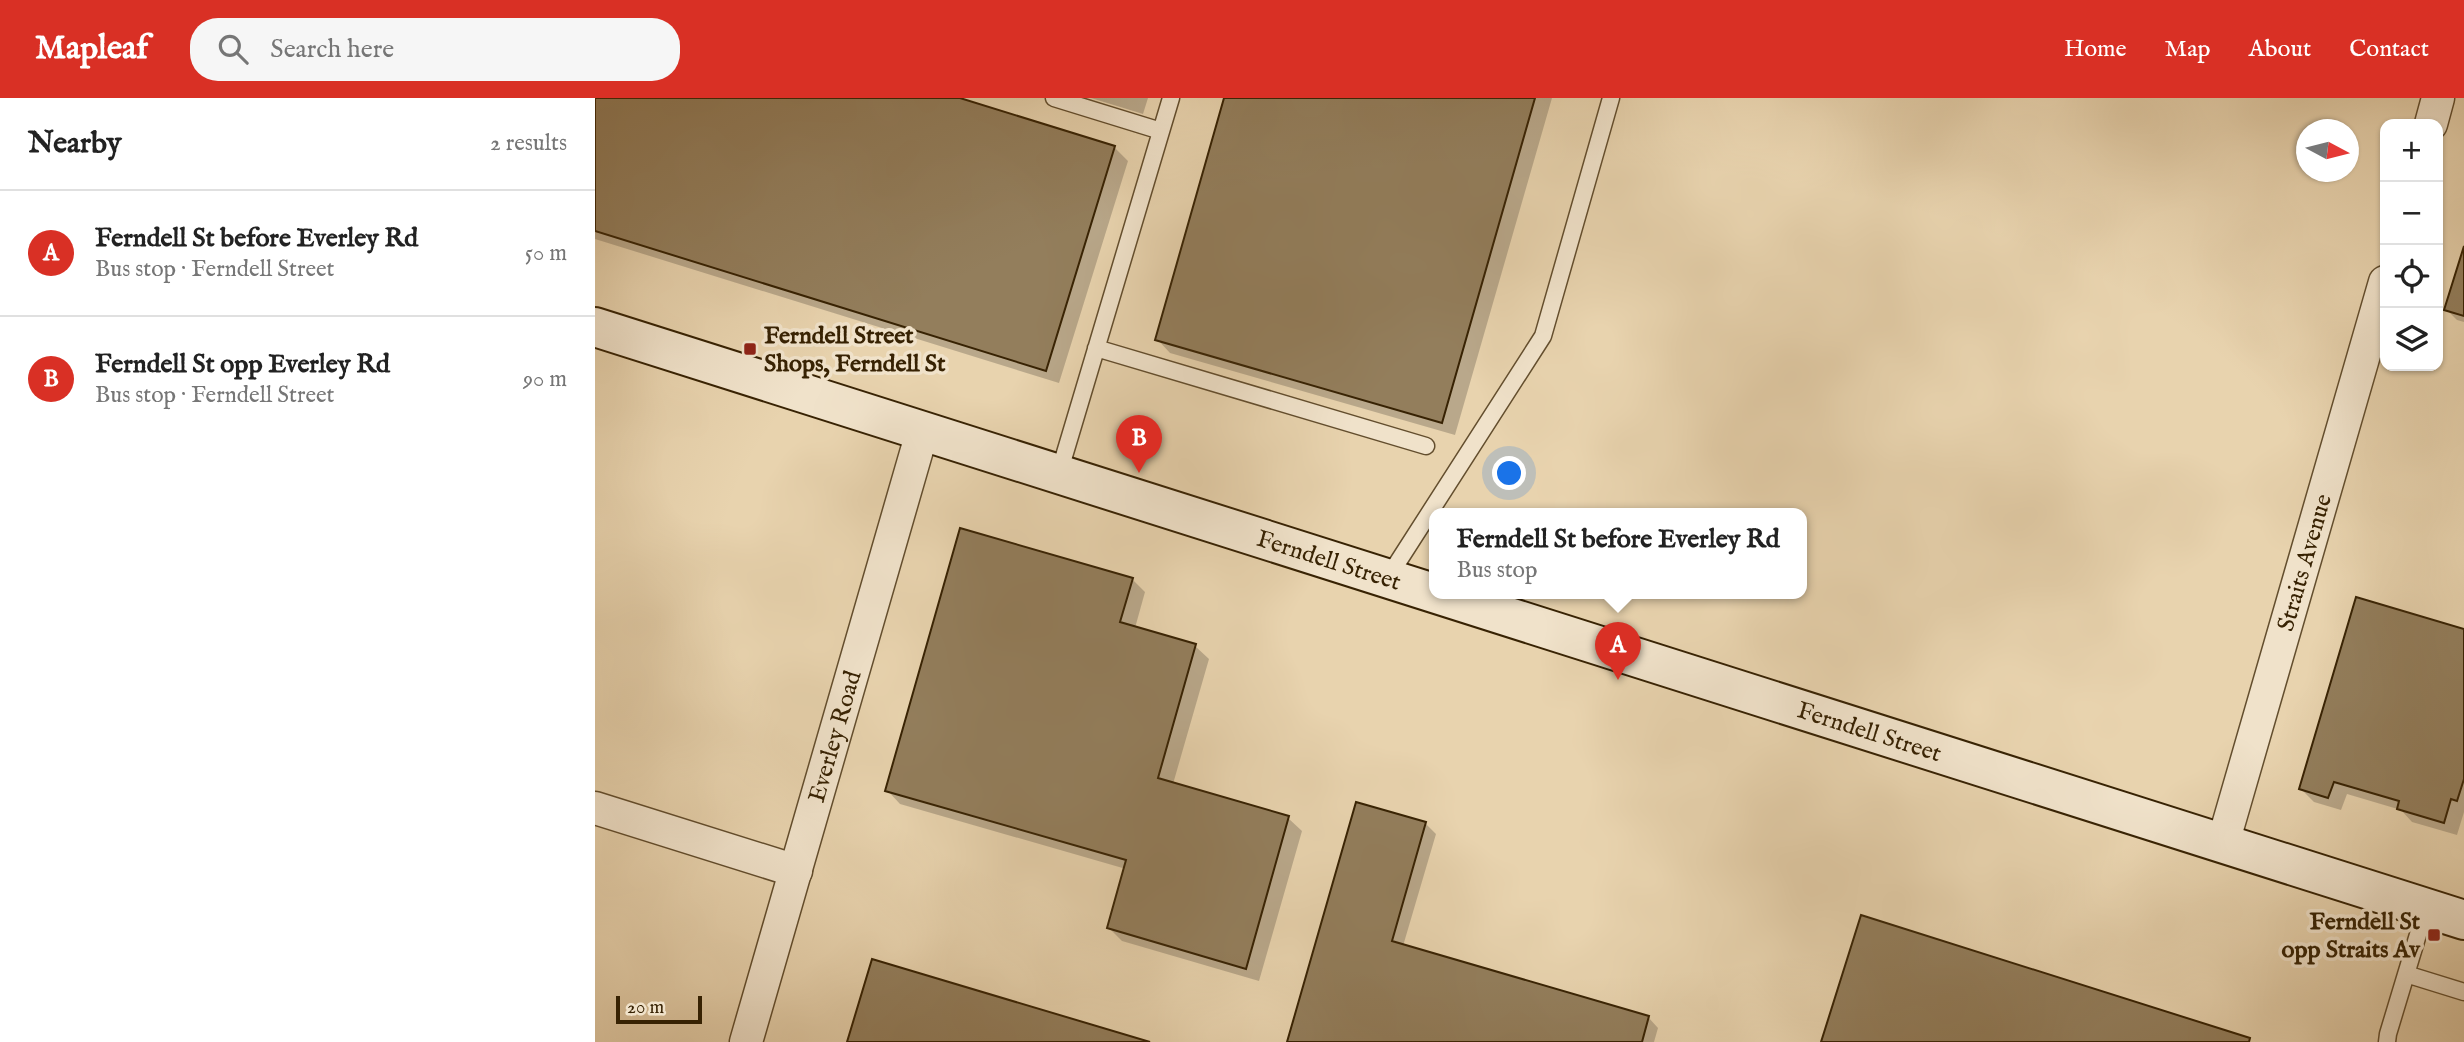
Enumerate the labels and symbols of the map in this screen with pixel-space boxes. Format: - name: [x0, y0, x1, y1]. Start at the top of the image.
- north arrow: [2296, 119, 2359, 182]
- place label: Ferndell Street Shops, Ferndell St: [764, 321, 946, 380]
- marker: Ferndell Street Shops, Ferndell St: [742, 341, 758, 357]
- pin: B: [1116, 415, 1162, 473]
- your location: [1492, 456, 1526, 490]
- street label: Straits Avenue: [2271, 491, 2340, 635]
- street label: Ferndell Street: [1253, 524, 1404, 599]
- pin: A: [1595, 622, 1641, 680]
- street label: Everley Road: [802, 667, 869, 806]
- street label: Ferndell Street: [1793, 695, 1945, 770]
- place label: Ferndell St opp Straits Av: [2281, 907, 2421, 966]
- marker: Ferndell St opp Straits Av: [2426, 927, 2442, 943]
- scale bar: [616, 993, 702, 1025]

